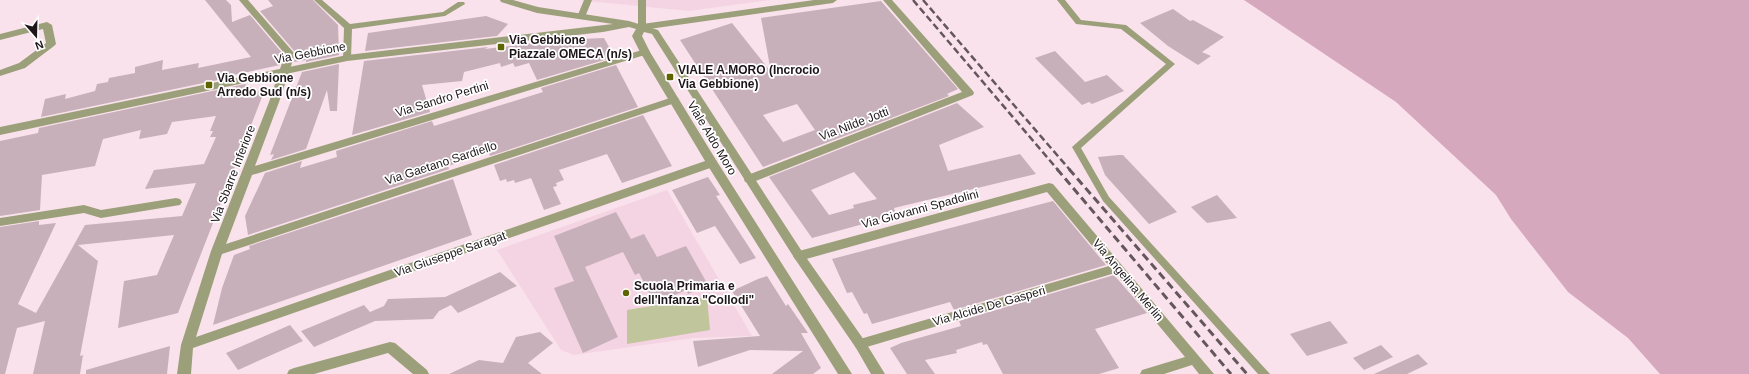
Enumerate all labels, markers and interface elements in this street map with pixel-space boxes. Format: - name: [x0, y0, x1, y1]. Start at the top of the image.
- north arrow: [16, 16, 56, 56]
- place label: Via Gebbione Piazzale OMECA (n/s): [509, 33, 632, 61]
- text: N: [34, 38, 45, 52]
- street label: Via Gebbione: [273, 39, 347, 67]
- marker: Via Gebbione Piazzale OMECA (n/s): [496, 42, 506, 52]
- place label: VIALE A.MORO (Incrocio Via Gebbione): [678, 63, 820, 91]
- place label: Via Gebbione Arredo Sud (n/s): [217, 71, 311, 99]
- marker: VIALE A.MORO (Incrocio Via Gebbione): [665, 72, 675, 82]
- street label: Via Sandro Pertini: [394, 78, 490, 120]
- marker: Via Gebbione Arredo Sud (n/s): [204, 80, 214, 90]
- street label: Viale Aldo Moro: [684, 98, 740, 178]
- street label: Via Nilde Jotti: [817, 104, 891, 144]
- street label: Via Sbarre Inferiore: [208, 123, 258, 225]
- street label: Via Gaetano Sardiello: [383, 138, 499, 188]
- street label: Via Giovanni Spadolini: [860, 187, 980, 231]
- street label: Via Giuseppe Saragat: [392, 228, 508, 280]
- street label: Via Angelina Merlin: [1090, 236, 1166, 324]
- place label: Scuola Primaria e dell'Infanza "Collodi": [634, 279, 754, 307]
- street label: Via Alcide De Gasperi: [931, 283, 1047, 329]
- marker: Scuola Primaria e dell'Infanza "Collodi": [621, 288, 631, 298]

